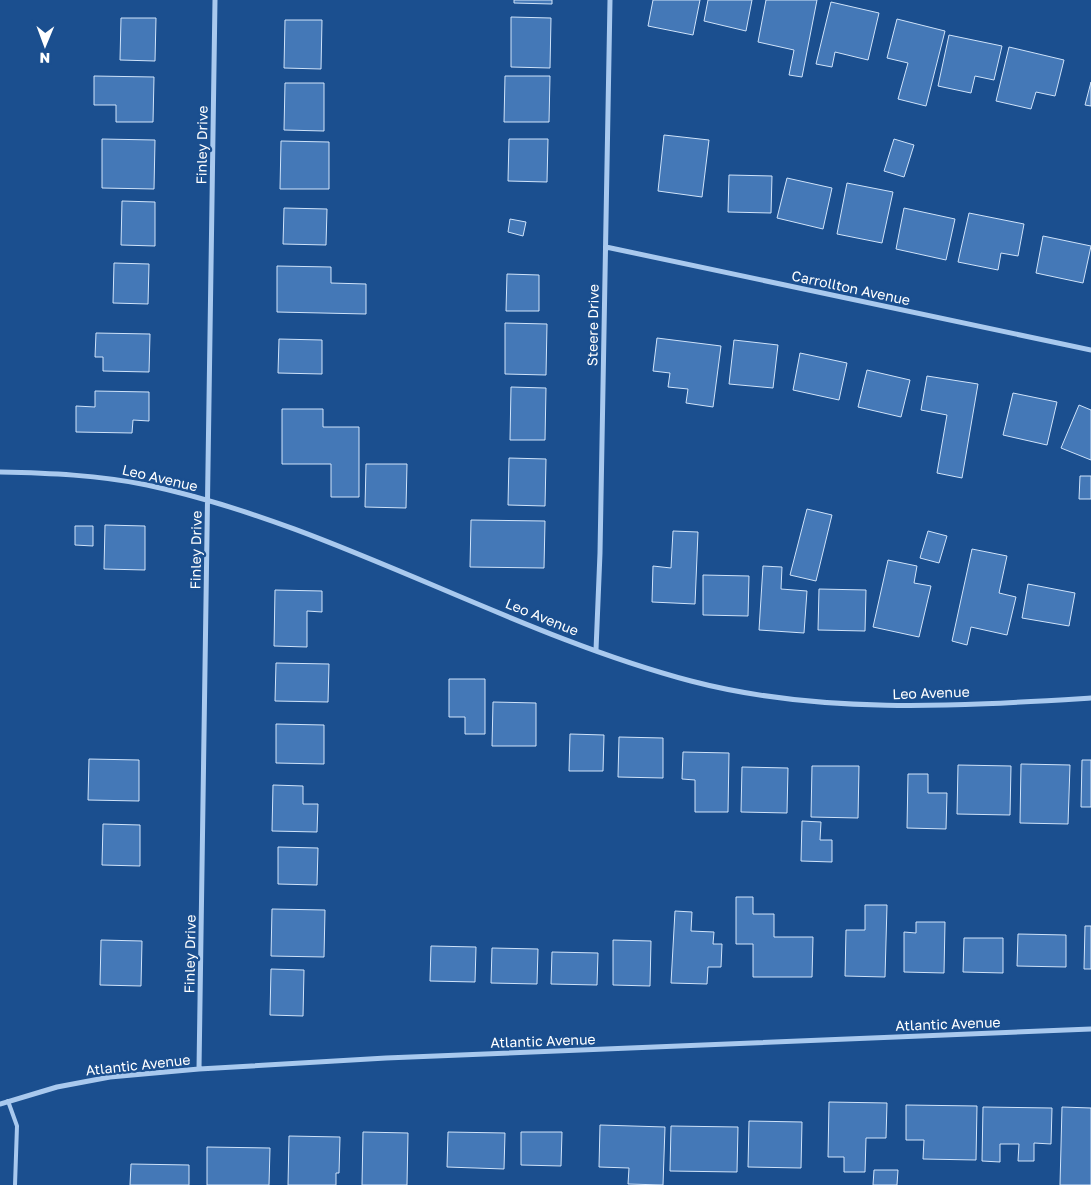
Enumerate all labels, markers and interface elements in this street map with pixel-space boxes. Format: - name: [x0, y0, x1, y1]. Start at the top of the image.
- north arrow: [20, 20, 70, 70]
- text: N: [39, 50, 50, 67]
- street label: Finley Drive: [192, 105, 211, 185]
- street label: Carrollton Avenue: [790, 267, 912, 308]
- street label: Steere Drive: [583, 284, 602, 366]
- street label: Leo Avenue: [121, 461, 200, 494]
- street label: Finley Drive: [186, 510, 205, 590]
- street label: Leo Avenue: [503, 594, 581, 639]
- street label: Leo Avenue: [892, 683, 970, 702]
- street label: Finley Drive: [180, 914, 199, 994]
- street label: Atlantic Avenue: [895, 1013, 1001, 1034]
- street label: Atlantic Avenue: [490, 1030, 596, 1051]
- street label: Atlantic Avenue: [85, 1051, 191, 1078]

